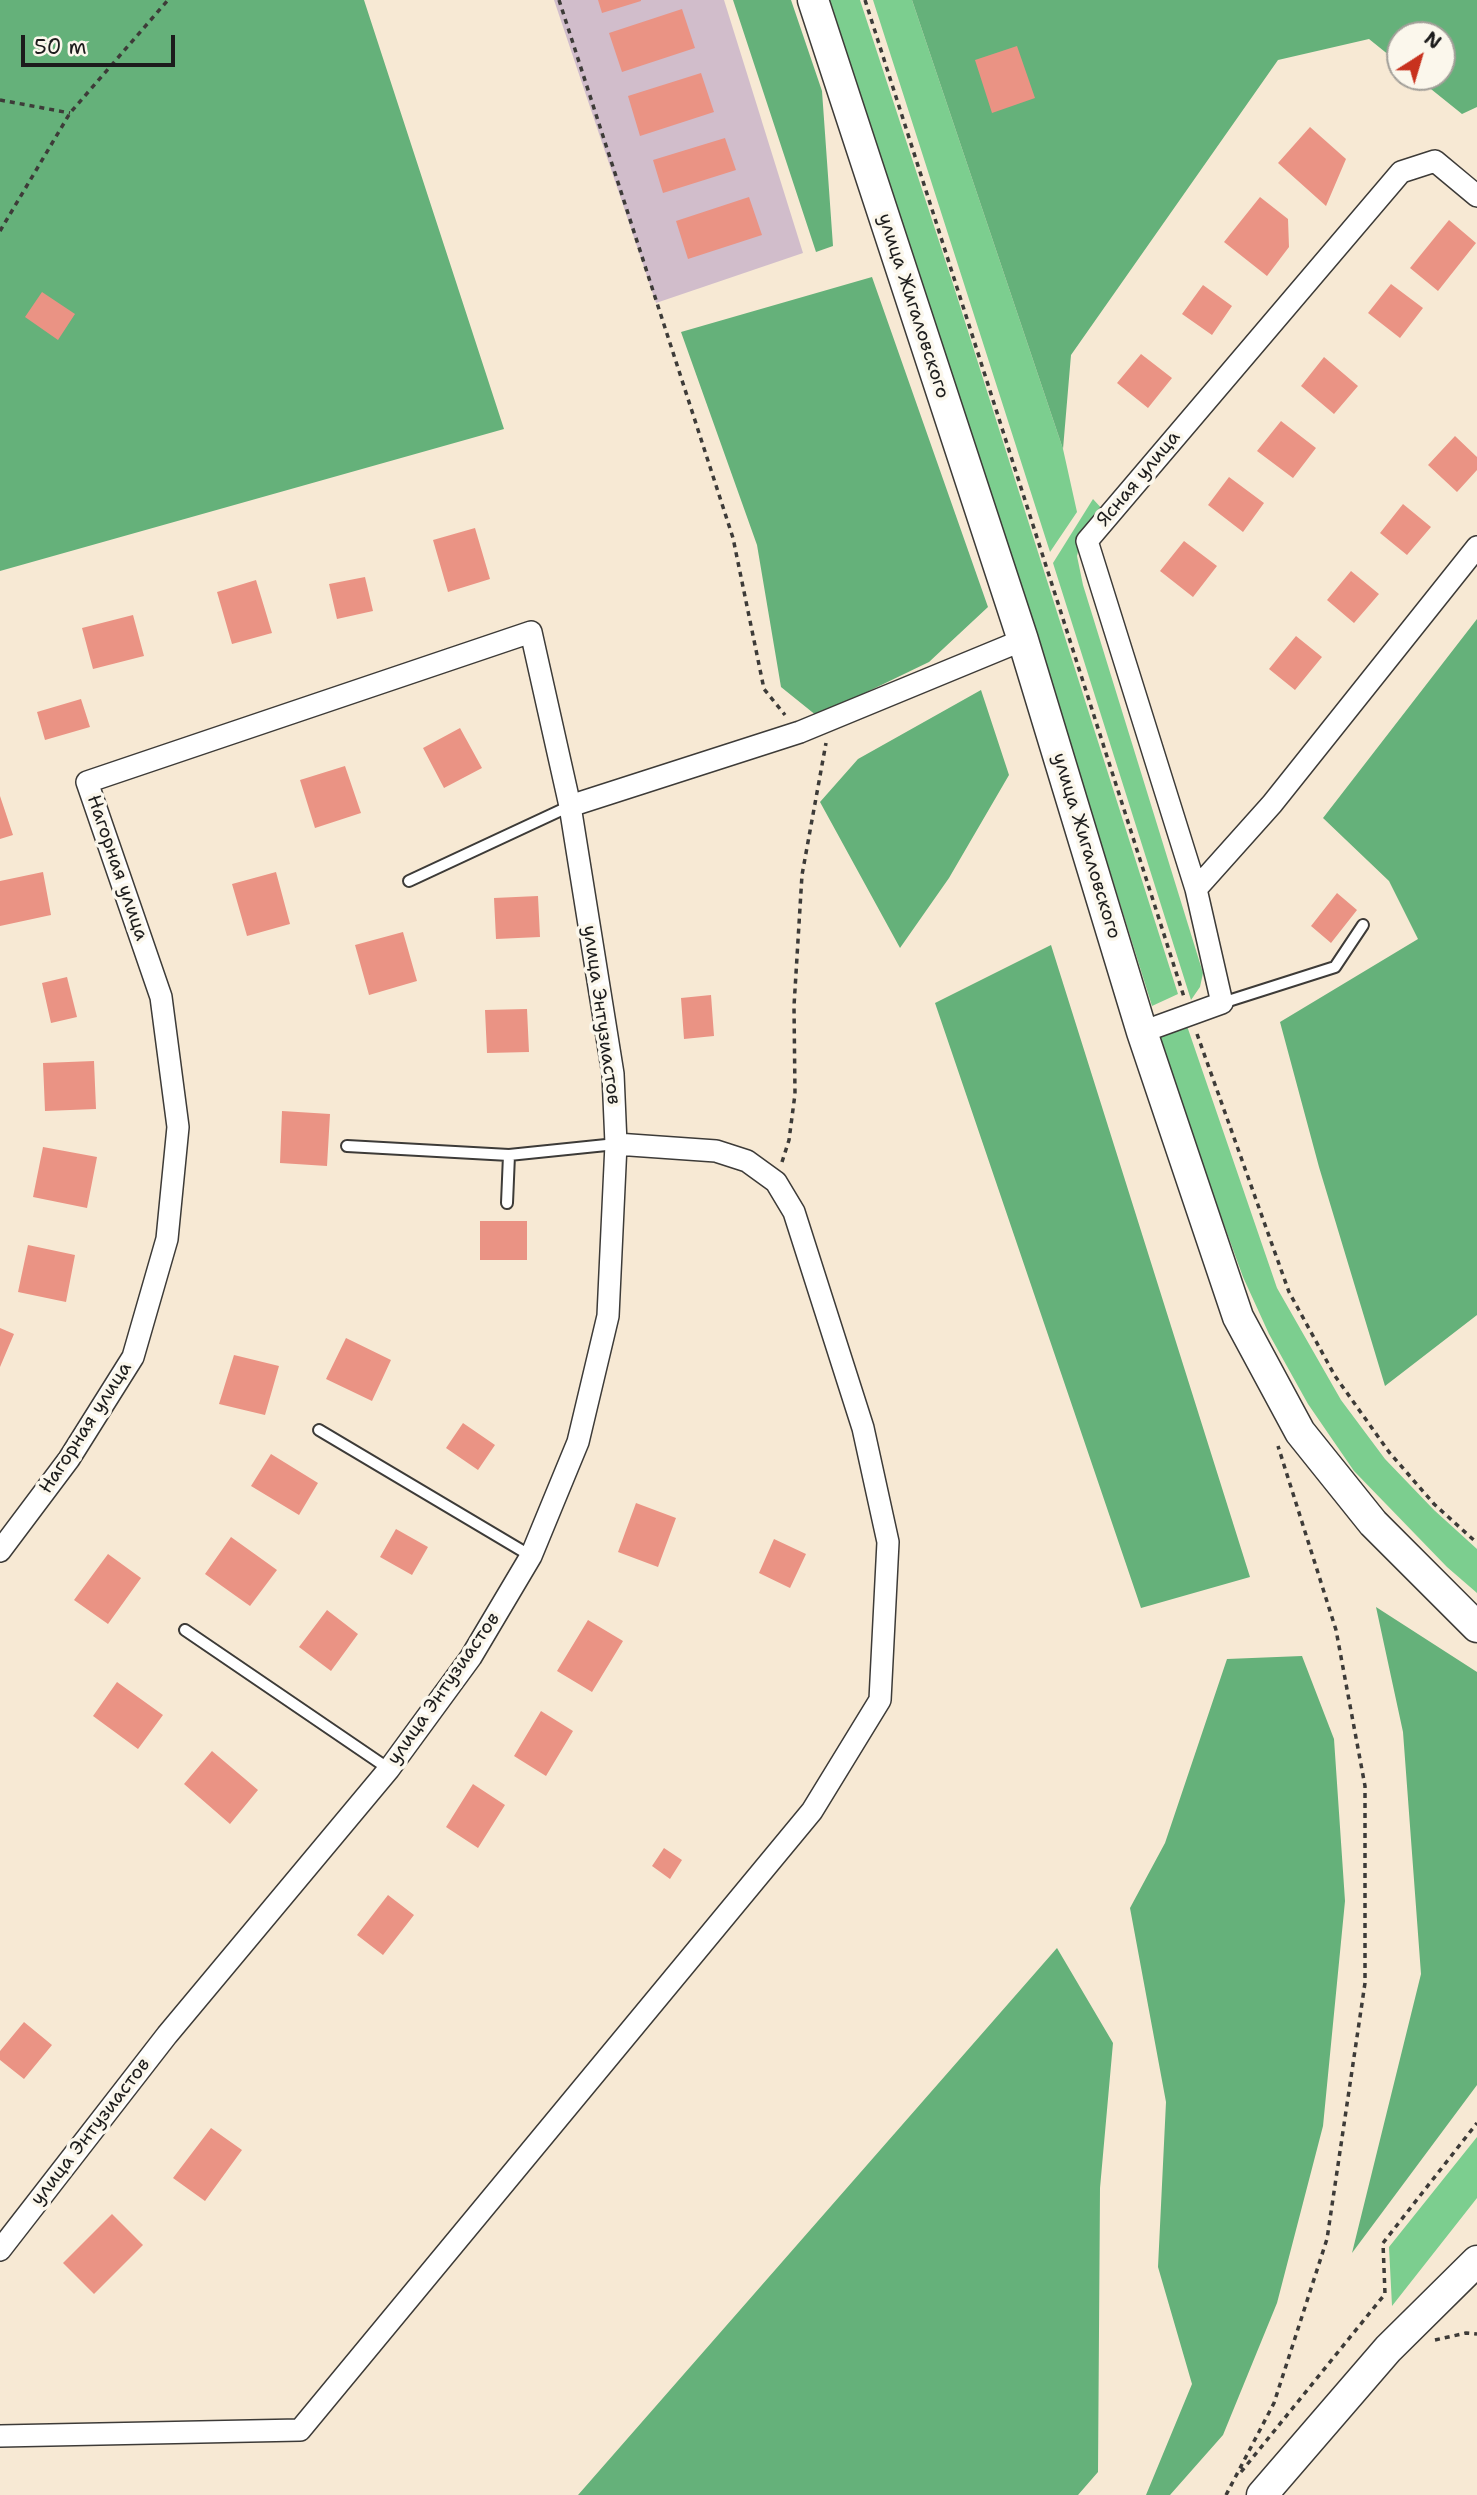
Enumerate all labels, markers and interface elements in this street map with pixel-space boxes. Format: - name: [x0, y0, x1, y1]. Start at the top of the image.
- scale bar: [24, 21, 178, 65]
- north arrow: [1386, 21, 1456, 91]
- text: N: [1419, 26, 1446, 55]
- text: 50 m: [34, 33, 87, 61]
- street label: улица Жигаловского: [872, 211, 954, 401]
- street label: Ясная улица: [1092, 427, 1186, 531]
- street label: улица Жигаловского: [1047, 750, 1125, 942]
- street label: Нагорная улица: [81, 792, 153, 944]
- street label: улица Энтузиастов: [577, 924, 625, 1106]
- street label: Нагорная улица: [35, 1358, 137, 1498]
- street label: улица Энтузиастов: [383, 1608, 505, 1770]
- street label: улица Энтузиастов: [26, 2054, 156, 2210]

